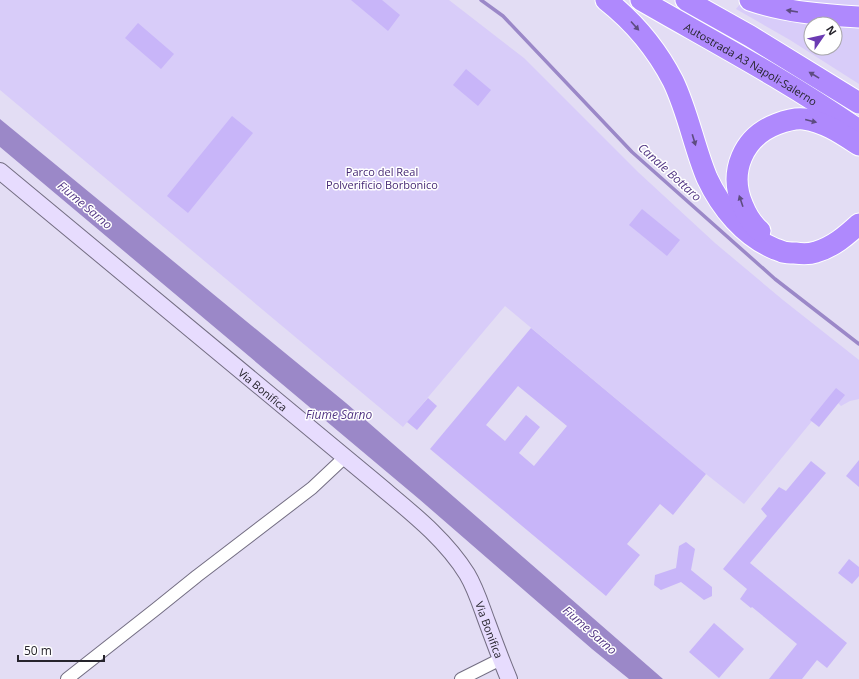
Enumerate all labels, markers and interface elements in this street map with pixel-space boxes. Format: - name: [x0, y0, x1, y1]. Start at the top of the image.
- one-way arrow: [786, 8, 798, 14]
- north arrow: [803, 16, 843, 56]
- street label: Autostrada A3 Napoli-Salerno: [682, 19, 821, 109]
- one-way arrow: [630, 21, 639, 32]
- text: N: [823, 22, 840, 38]
- one-way arrow: [809, 71, 819, 79]
- one-way arrow: [805, 118, 817, 124]
- one-way arrow: [691, 135, 697, 147]
- water label: Canale Bottaro: [635, 139, 706, 205]
- park label: Parco del Real Polverificio Borbonico: [326, 164, 438, 192]
- water label: Fiume Sarno: [54, 177, 116, 233]
- one-way arrow: [737, 194, 743, 206]
- street label: Via Bonifica: [236, 365, 291, 414]
- water label: Fiume Sarno: [306, 406, 372, 423]
- street label: Via Bonifica: [473, 599, 507, 660]
- water label: Fiume Sarno: [559, 602, 621, 658]
- scale bar: [18, 637, 104, 663]
- text: 50 m: [24, 642, 52, 659]

